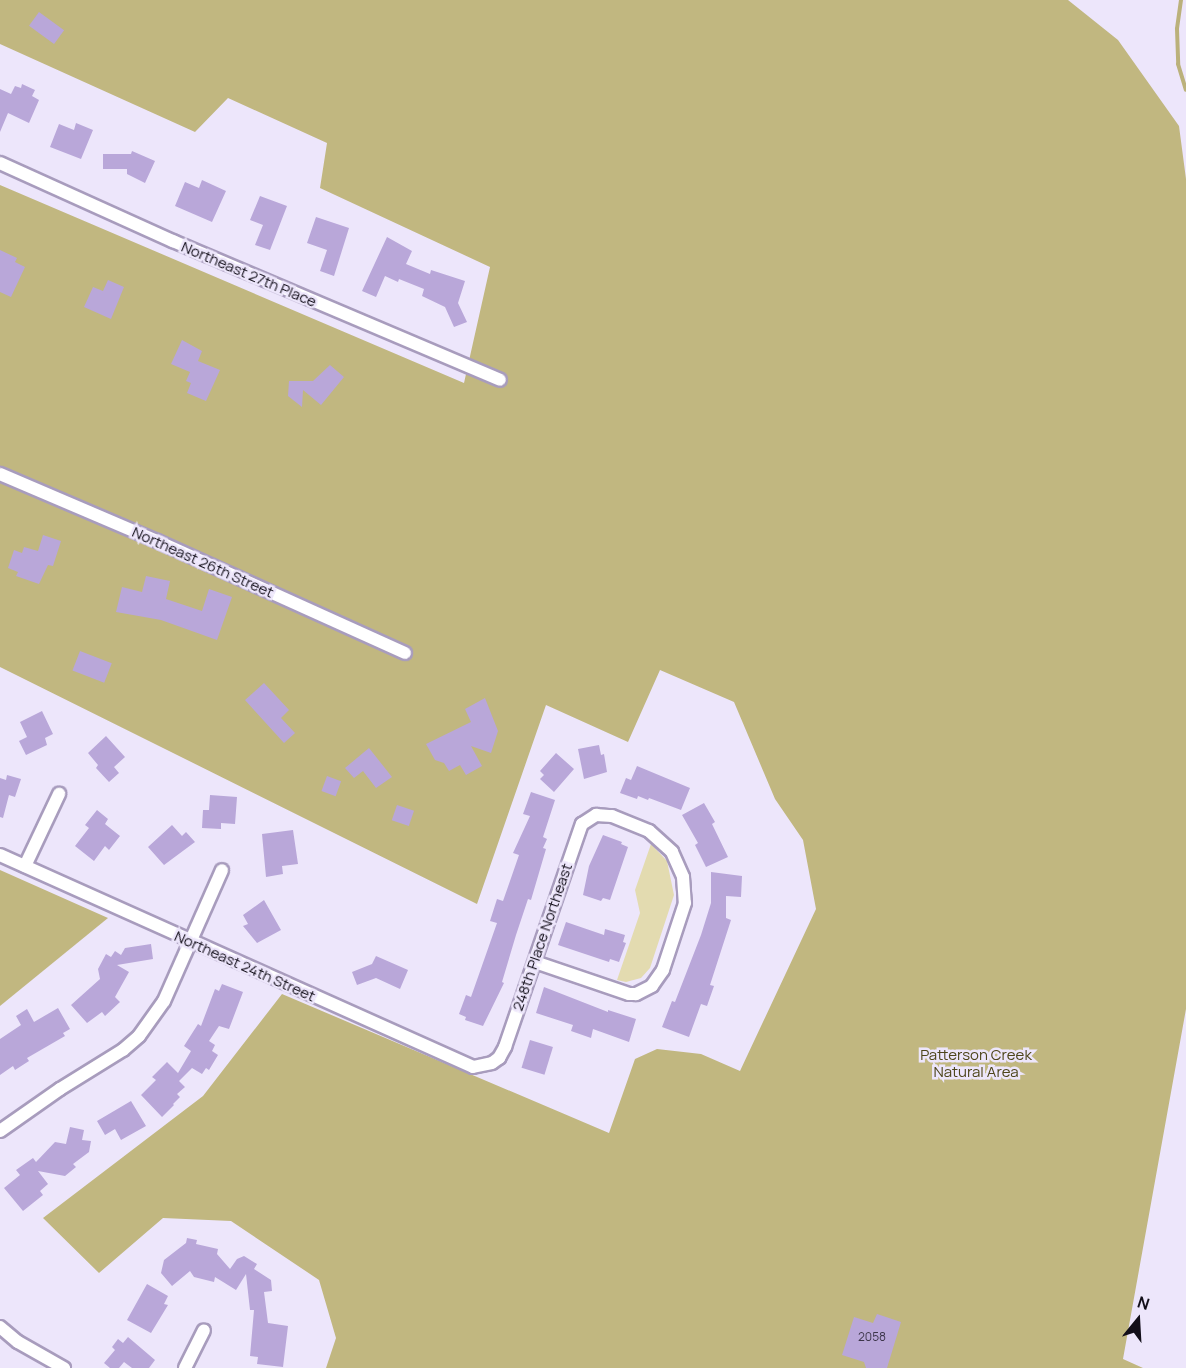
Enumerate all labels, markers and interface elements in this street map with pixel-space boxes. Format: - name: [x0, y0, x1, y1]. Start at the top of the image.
- street label: Northeast 27th Place: [179, 237, 319, 311]
- street label: Northeast 26th Street: [129, 523, 277, 601]
- street label: 248th Place Northeast: [508, 861, 576, 1013]
- street label: Northeast 24th Street: [172, 927, 318, 1005]
- park label: Patterson Creek Natural Area: [920, 1045, 1032, 1080]
- north arrow: [1108, 1290, 1168, 1350]
- text: N: [1135, 1291, 1152, 1315]
- house number: 2058: [858, 1330, 886, 1344]

